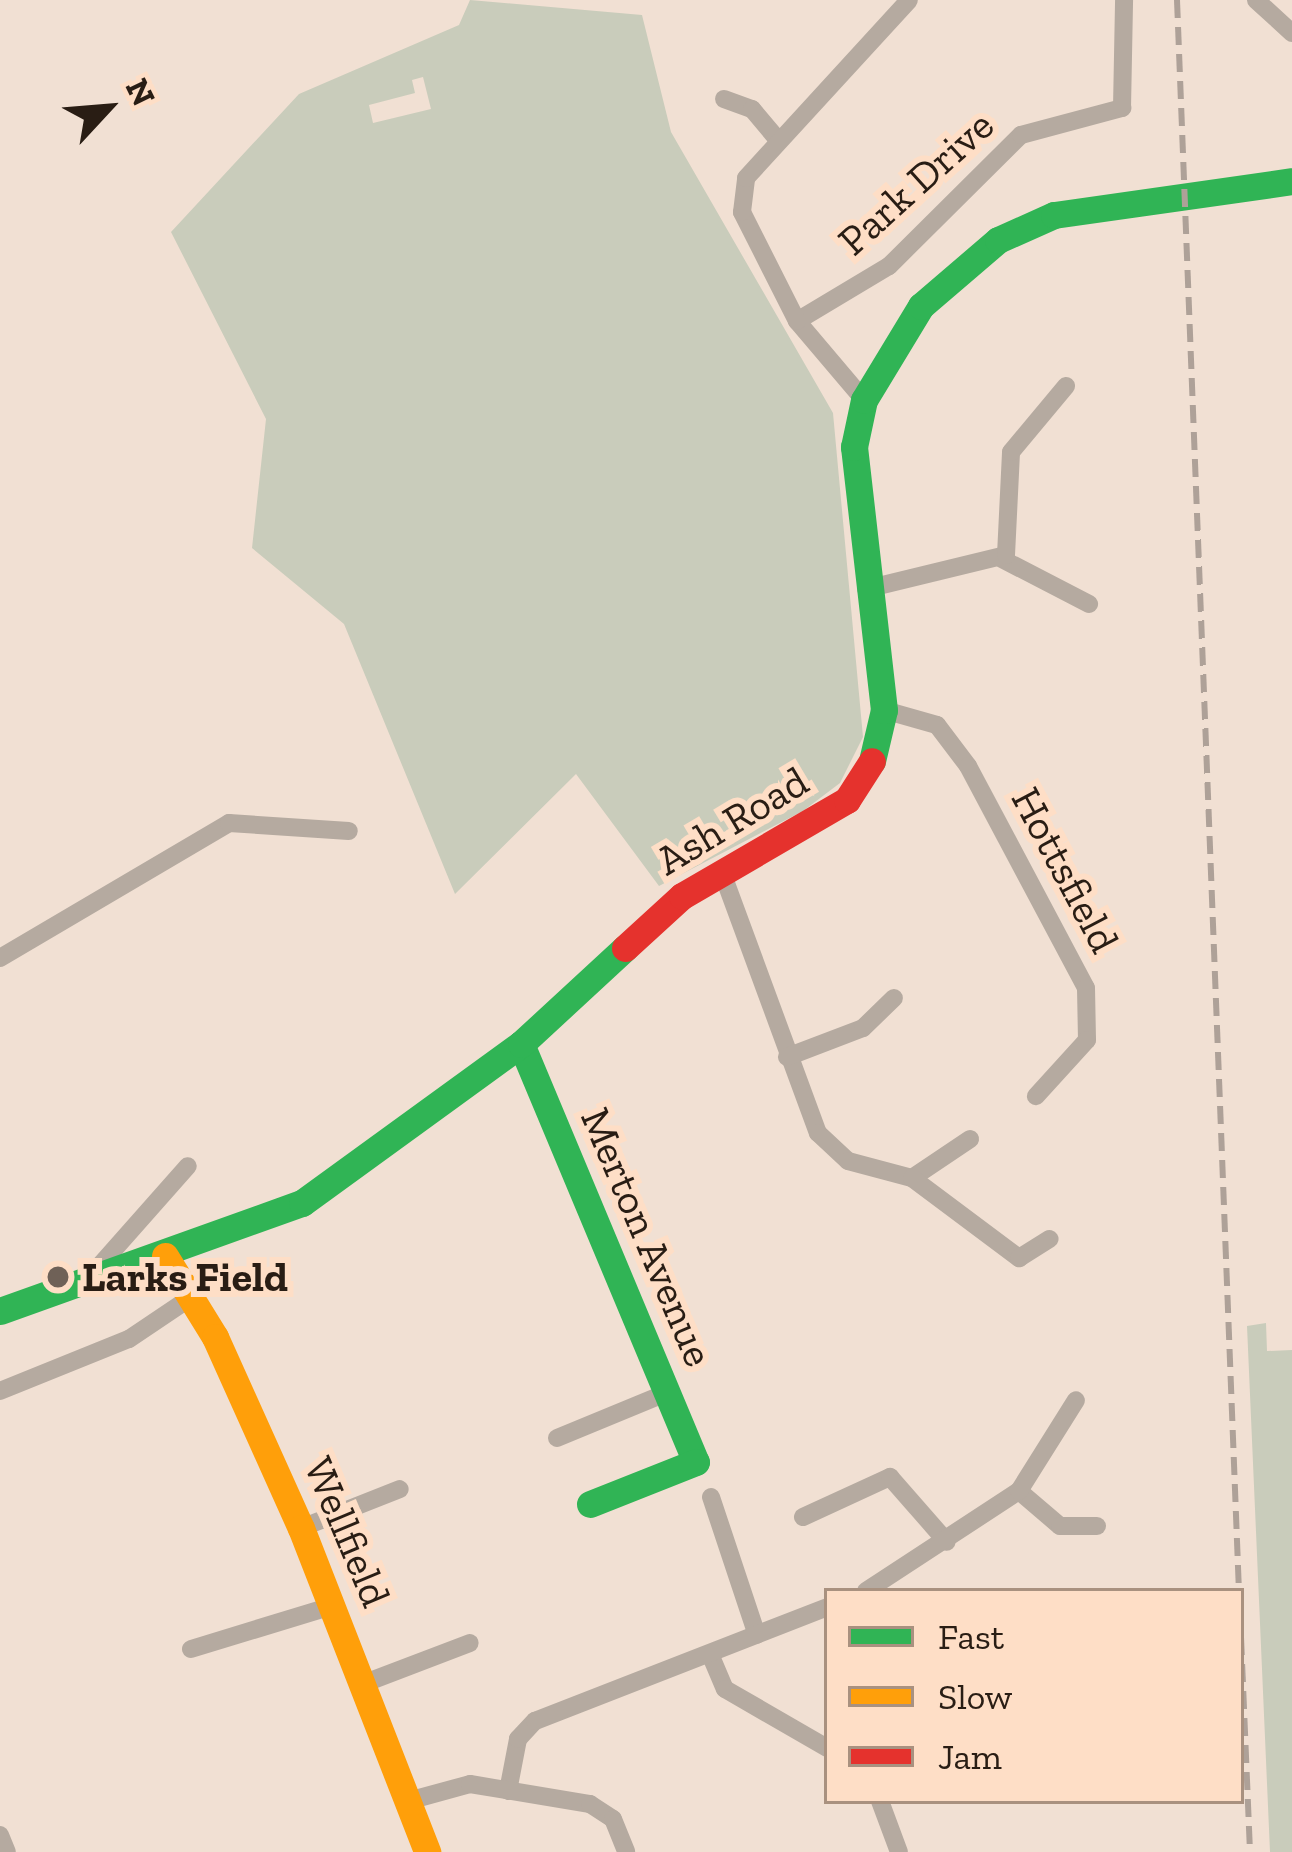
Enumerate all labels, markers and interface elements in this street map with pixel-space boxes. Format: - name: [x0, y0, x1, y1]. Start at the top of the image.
- north arrow: [48, 48, 168, 168]
- text: N: [118, 72, 164, 112]
- street label: Park Drive: [828, 100, 1004, 266]
- street label: Ash Road: [647, 756, 817, 886]
- street label: Hottsfield: [1001, 779, 1129, 961]
- street label: Merton Avenue: [570, 1100, 724, 1374]
- place label: Larks Field: [82, 1252, 288, 1302]
- marker: Larks Field: [45, 1264, 71, 1290]
- street label: Wellfield: [293, 1450, 401, 1614]
- legend: [824, 1588, 1244, 1804]
- text: Fast: [938, 1615, 1004, 1658]
- text: Slow: [938, 1675, 1012, 1718]
- text: Jam: [938, 1735, 1002, 1778]

